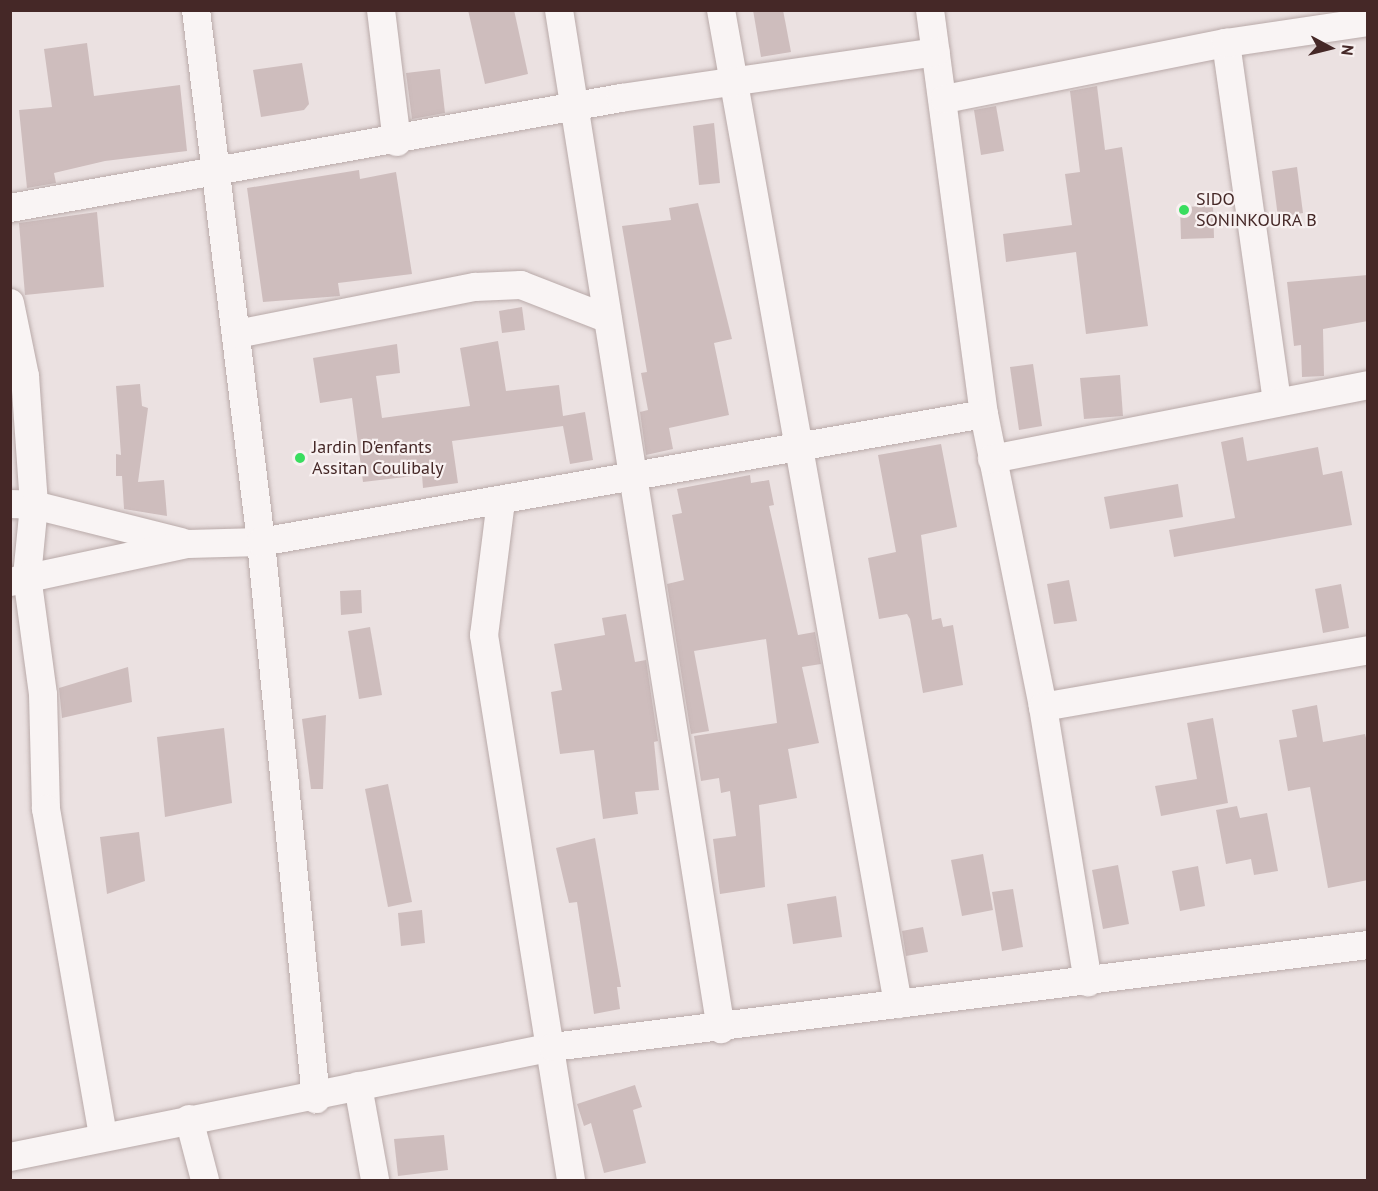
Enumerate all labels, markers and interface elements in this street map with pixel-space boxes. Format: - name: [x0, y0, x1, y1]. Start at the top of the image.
- north arrow: [1300, 18, 1360, 78]
- text: N: [1337, 44, 1358, 57]
- place label: SIDO SONINKOURA B: [1196, 189, 1318, 232]
- marker: SIDO SONINKOURA B: [1177, 203, 1191, 217]
- place label: Jardin D'enfants Assitan Coulibaly: [312, 437, 444, 480]
- marker: Jardin D'enfants Assitan Coulibaly: [293, 451, 307, 465]

